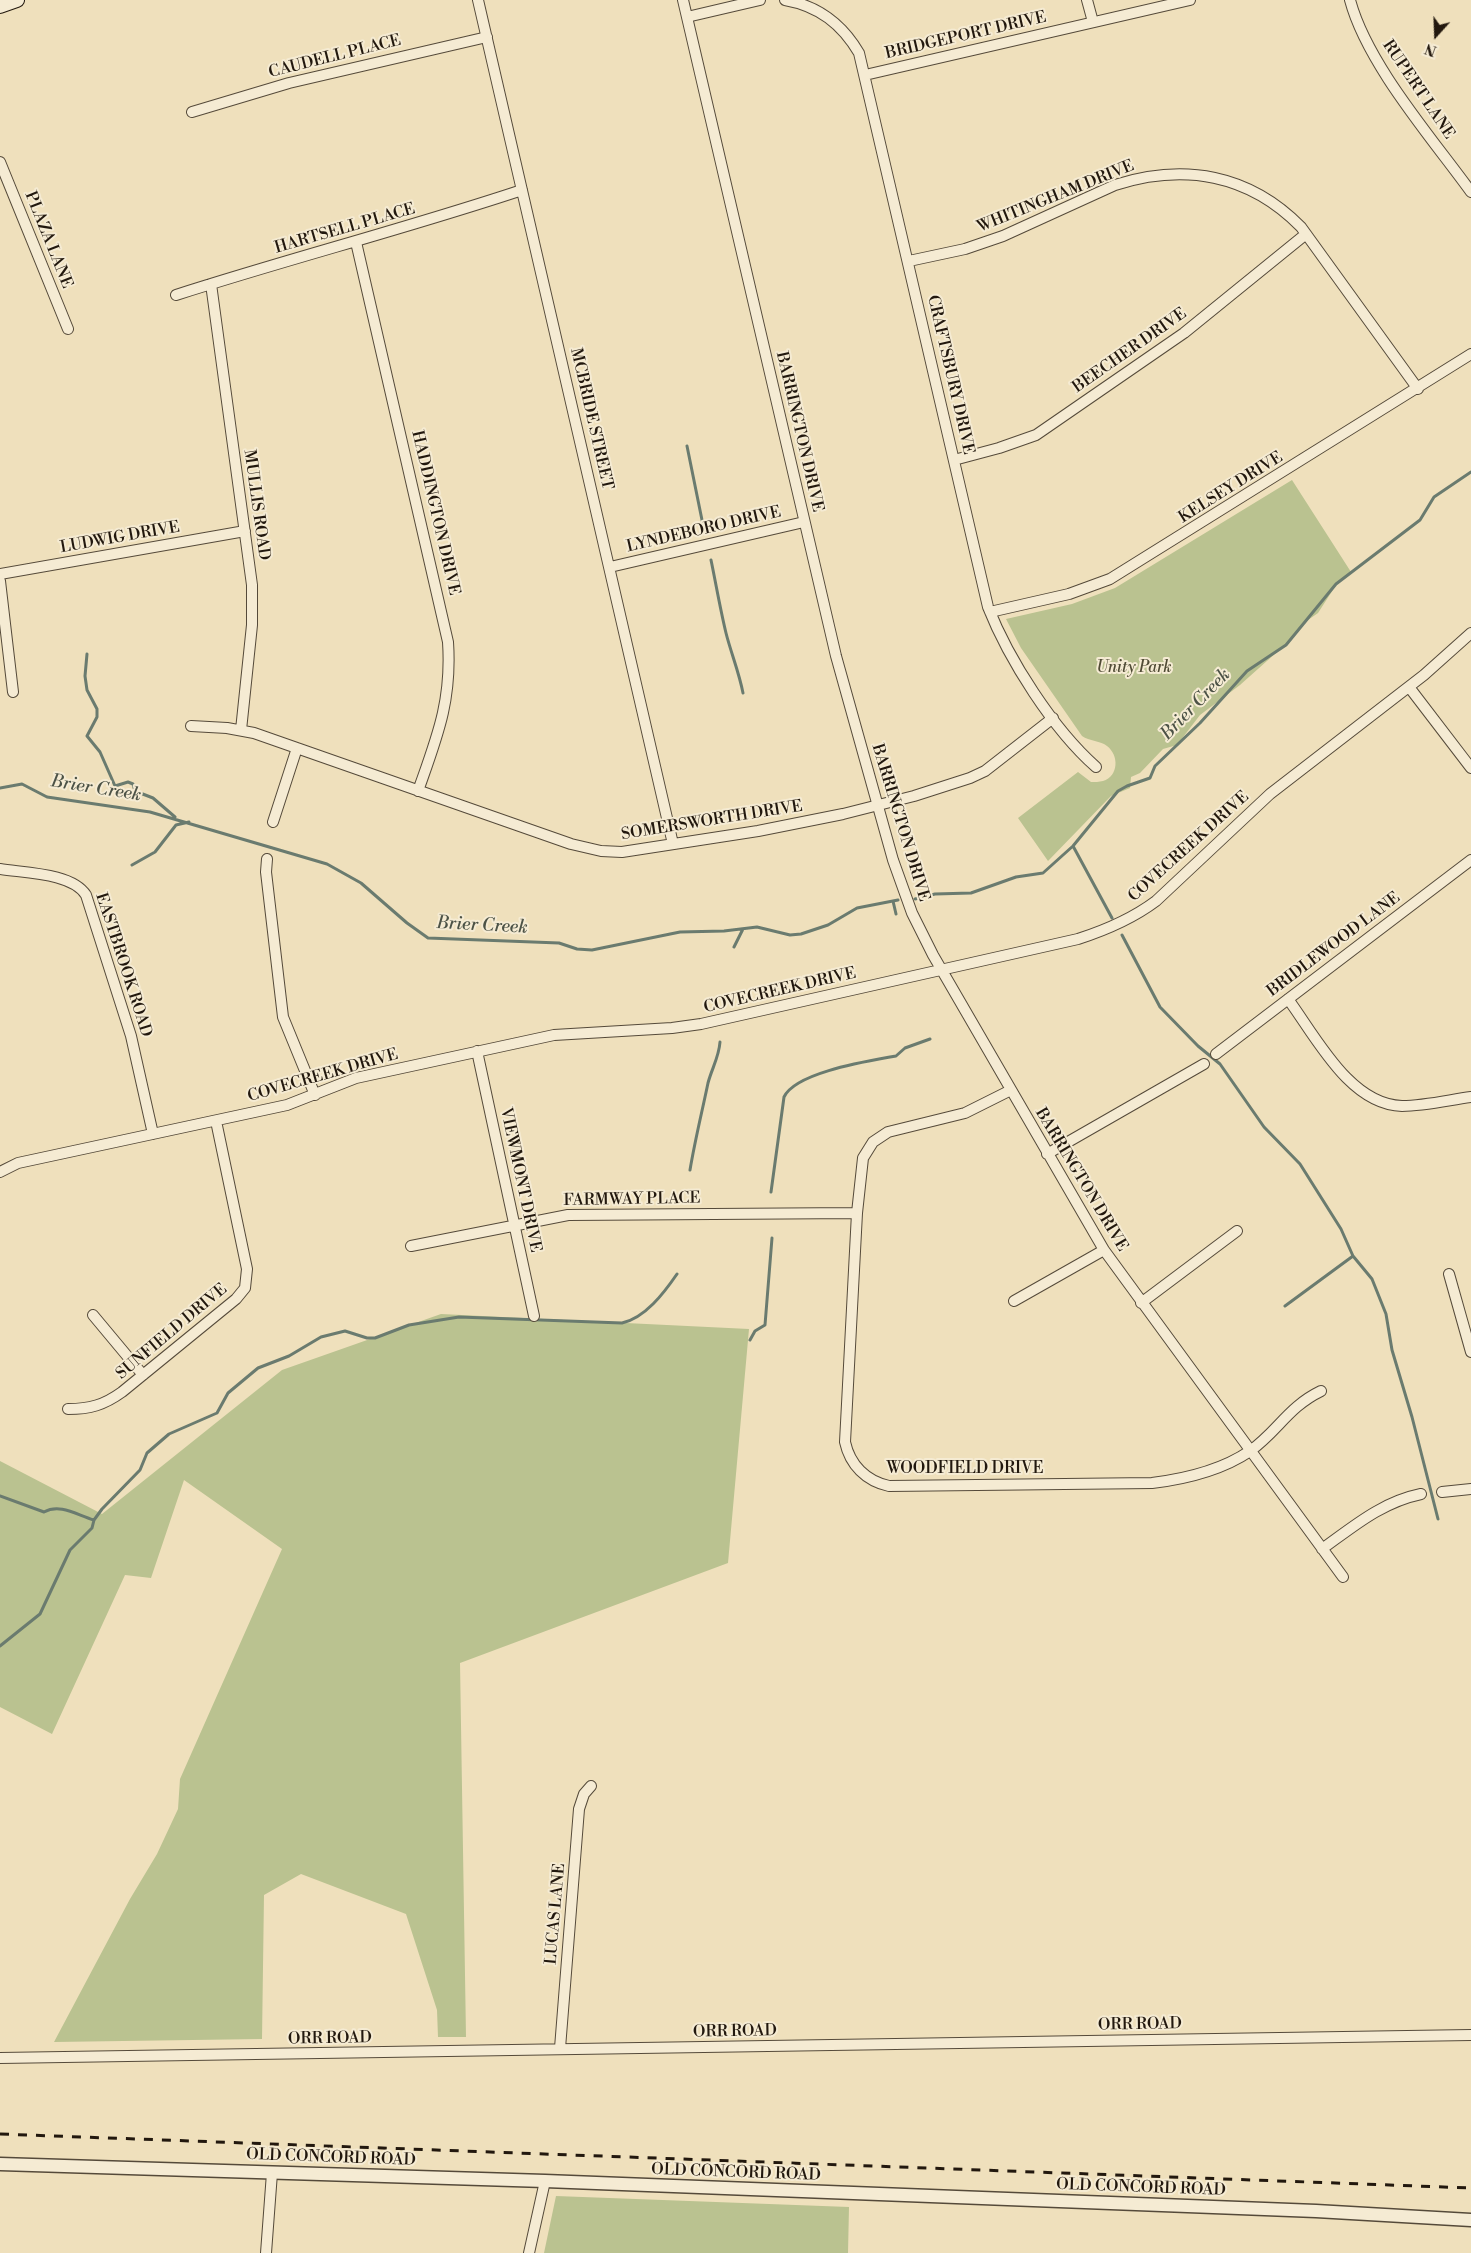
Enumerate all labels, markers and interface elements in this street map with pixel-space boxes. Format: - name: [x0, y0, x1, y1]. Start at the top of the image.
- street label: BRIDGEPORT DRIVE: [884, 8, 1048, 64]
- north arrow: [1411, 10, 1461, 60]
- street label: CAUDELL PLACE: [267, 31, 403, 83]
- street label: RUPERT LANE: [1378, 37, 1458, 143]
- street label: WHITINGHAM DRIVE: [975, 157, 1137, 237]
- street label: PLAZA LANE: [20, 189, 76, 291]
- street label: HARTSELL PLACE: [273, 200, 417, 258]
- street label: CRAFTSBURY DRIVE: [922, 293, 978, 457]
- street label: BEECHER DRIVE: [1069, 305, 1191, 397]
- street label: MCBRIDE STREET: [565, 346, 617, 492]
- street label: BARRINGTON DRIVE: [771, 350, 827, 514]
- street label: HADDINGTON DRIVE: [407, 429, 463, 597]
- street label: MULLIS ROAD: [239, 448, 273, 562]
- street label: KELSEY DRIVE: [1175, 448, 1287, 528]
- street label: LYNDEBORO DRIVE: [625, 503, 783, 557]
- street label: LUDWIG DRIVE: [59, 518, 181, 558]
- park label: Unity Park: [1096, 658, 1172, 678]
- water label: Brier Creek: [1157, 665, 1235, 745]
- street label: BARRINGTON DRIVE: [867, 742, 933, 904]
- water label: Brier Creek: [49, 771, 143, 807]
- street label: COVECREEK DRIVE: [1125, 788, 1253, 906]
- street label: SOMERSWORTH DRIVE: [620, 797, 804, 845]
- street label: BRIDLEWOOD LANE: [1264, 889, 1404, 1001]
- street label: EASTBROOK ROAD: [91, 890, 155, 1040]
- water label: Brier Creek: [436, 913, 528, 939]
- street label: COVECREEK DRIVE: [702, 964, 858, 1018]
- street label: COVECREEK DRIVE: [245, 1045, 401, 1107]
- street label: BARRINGTON DRIVE: [1031, 1105, 1131, 1255]
- street label: VIEWMONT DRIVE: [495, 1106, 545, 1254]
- street label: FARMWAY PLACE: [563, 1189, 701, 1211]
- street label: SUNFIELD DRIVE: [113, 1280, 231, 1384]
- street label: WOODFIELD DRIVE: [886, 1459, 1044, 1479]
- street label: LUCAS LANE: [542, 1863, 570, 1965]
- street label: ORR ROAD: [1098, 2015, 1182, 2035]
- street label: ORR ROAD: [693, 2022, 777, 2042]
- street label: ORR ROAD: [288, 2029, 372, 2049]
- street label: OLD CONCORD ROAD: [246, 2145, 416, 2171]
- street label: OLD CONCORD ROAD: [651, 2160, 821, 2186]
- street label: OLD CONCORD ROAD: [1056, 2175, 1226, 2201]

